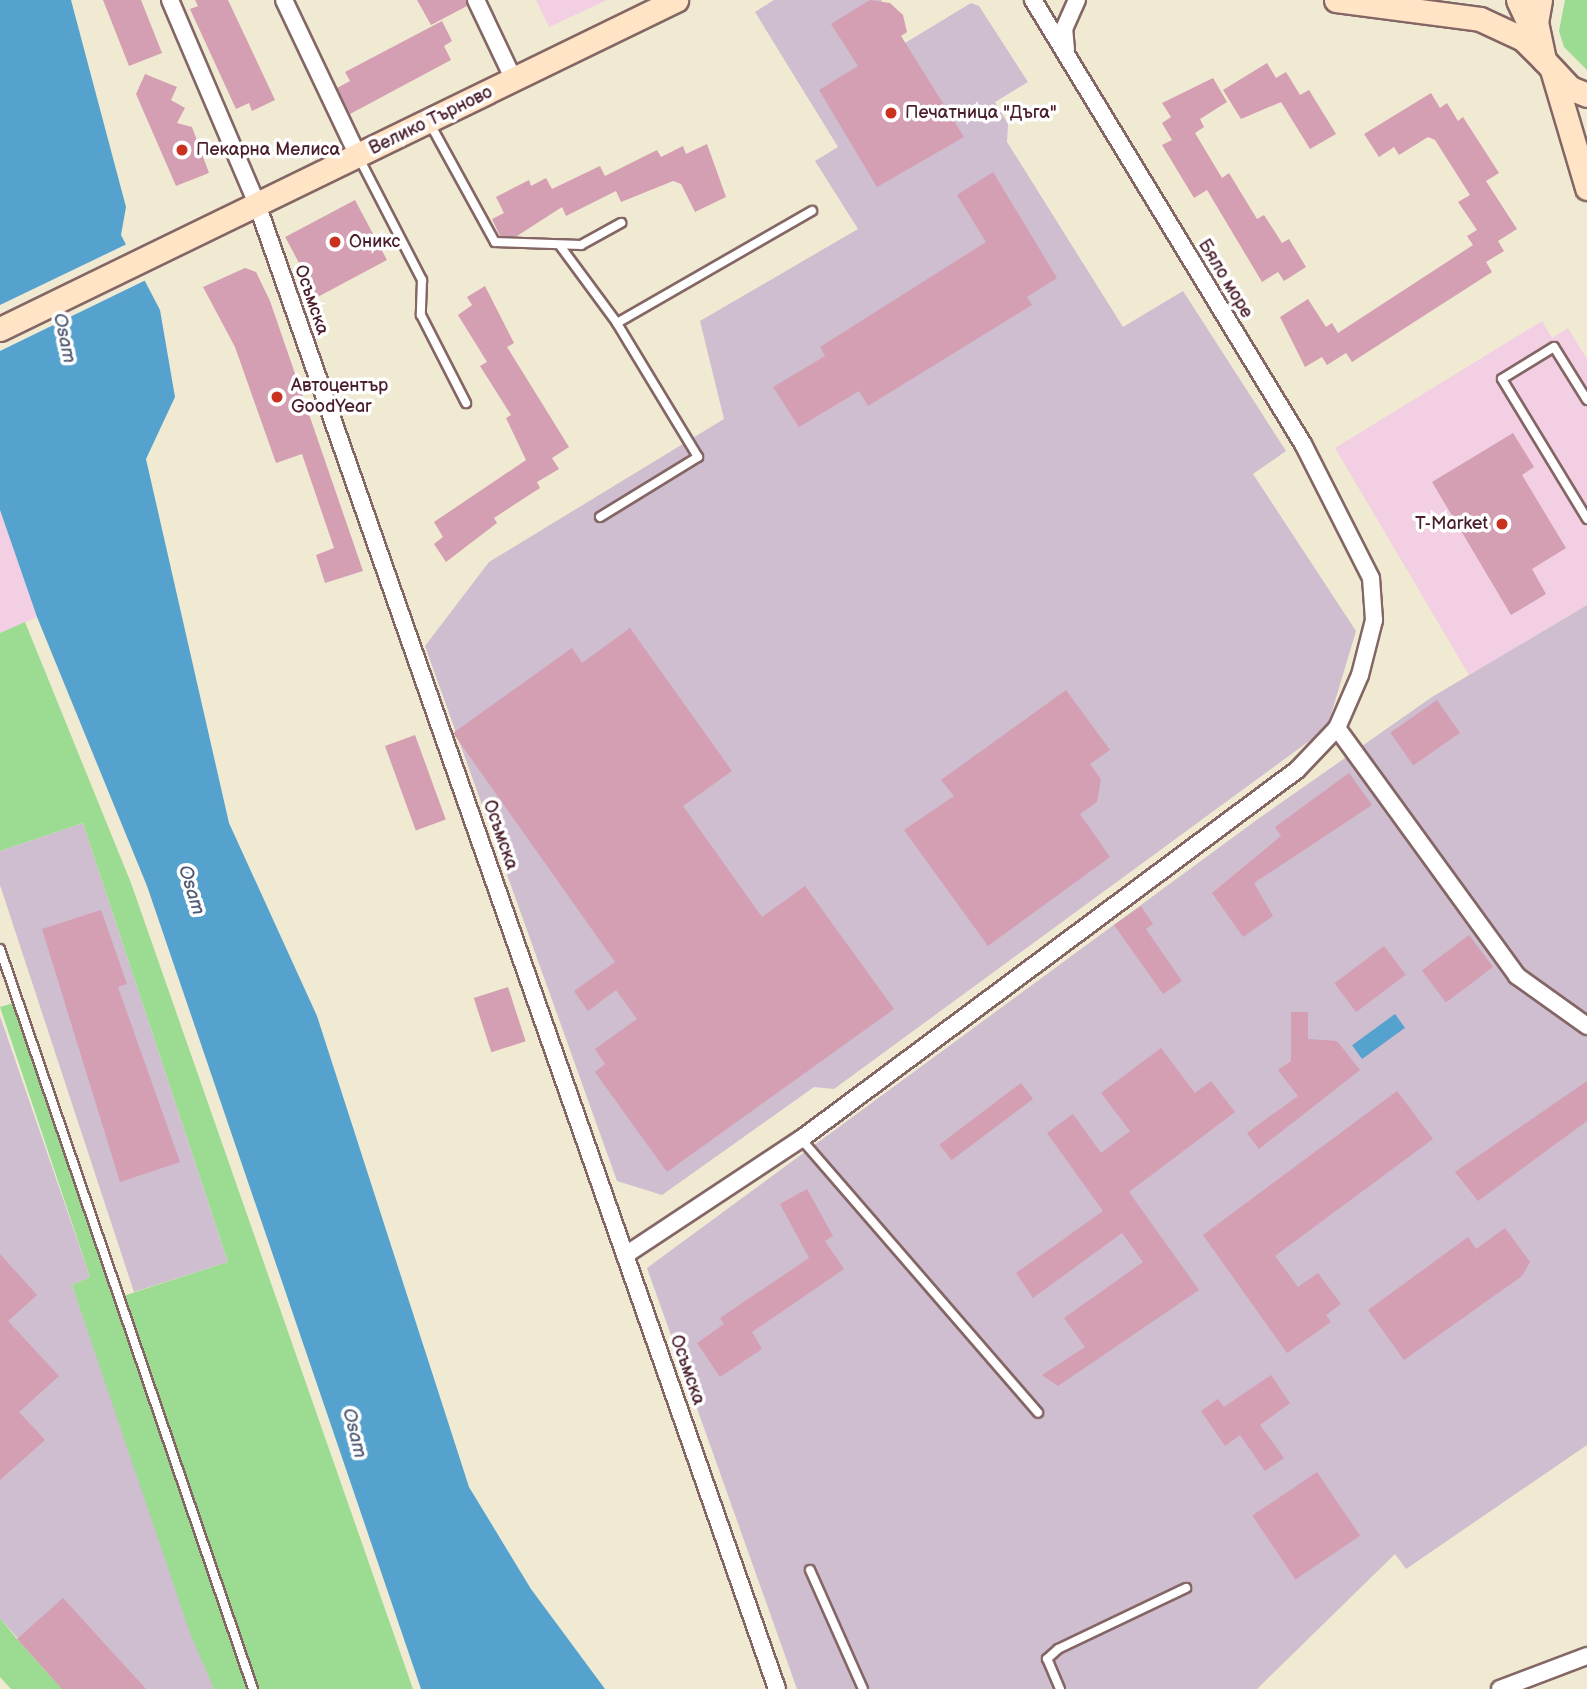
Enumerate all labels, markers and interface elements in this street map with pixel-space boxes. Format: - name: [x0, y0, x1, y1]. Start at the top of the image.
- street label: Велико Търново: [366, 82, 496, 160]
- place label: Печатница "Дъга": [905, 102, 1057, 124]
- marker: Печатница "Дъга": [883, 105, 899, 121]
- place label: Пекарна Мелиса: [196, 139, 340, 161]
- marker: Пекарна Мелиса: [174, 142, 190, 158]
- place label: Оникс: [349, 231, 400, 253]
- marker: Оникс: [327, 234, 343, 250]
- street label: Бяло море: [1193, 236, 1257, 322]
- street label: Осъмска: [289, 262, 333, 338]
- water label: Osam: [48, 311, 80, 365]
- place label: Автоцентър GoodYear: [291, 376, 388, 418]
- marker: Автоцентър GoodYear: [269, 389, 285, 405]
- place label: T-Market: [1415, 513, 1488, 535]
- marker: T-Market: [1494, 516, 1510, 532]
- street label: Осъмска: [478, 797, 522, 873]
- water label: Osam: [173, 862, 209, 918]
- street label: Осъмска: [665, 1332, 709, 1408]
- water label: Osam: [337, 1406, 371, 1460]

